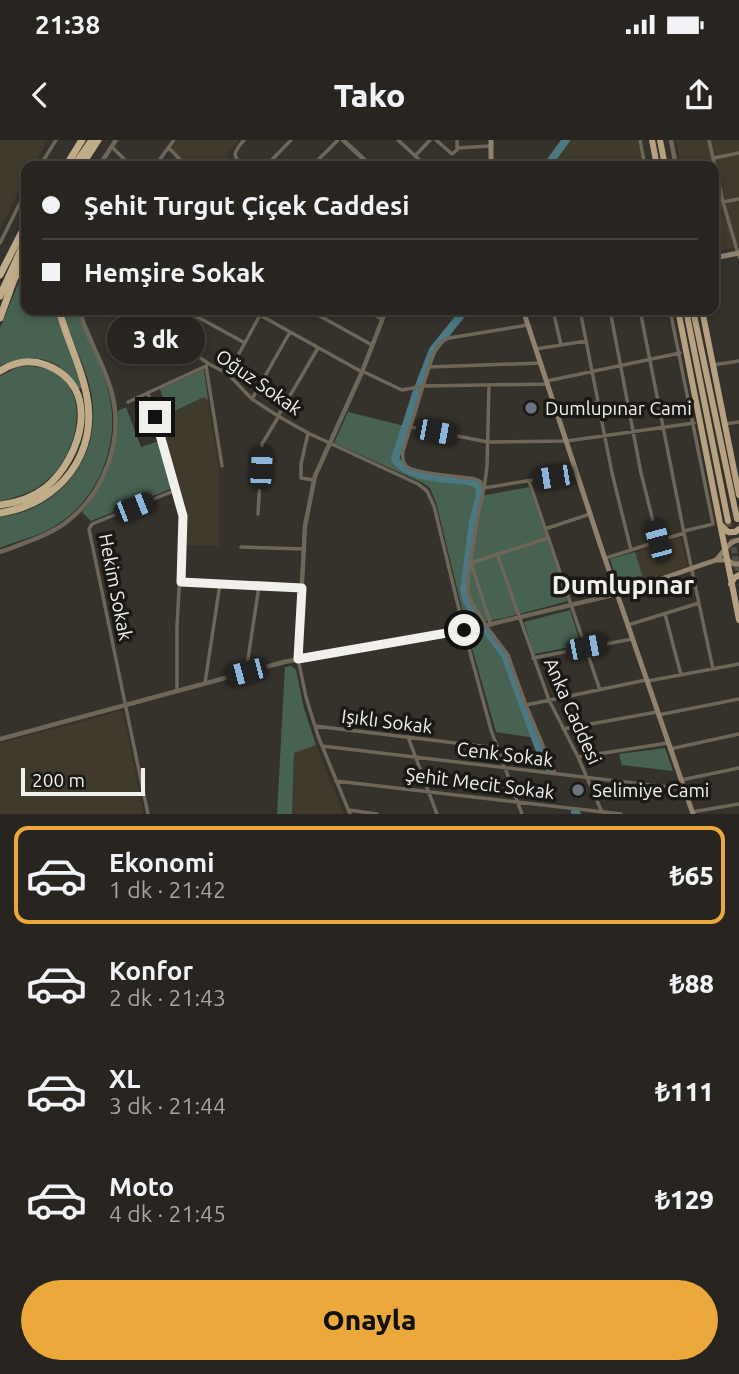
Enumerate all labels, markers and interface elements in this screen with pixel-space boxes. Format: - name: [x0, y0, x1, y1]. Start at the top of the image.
- text: 21:38: [35, 10, 100, 39]
- icon: back: [21, 76, 59, 114]
- icon: share: [680, 76, 718, 114]
- text: Tako: [334, 77, 405, 113]
- text: Şehit Turgut Çiçek Caddesi: [84, 191, 410, 220]
- text: Hemşire Sokak: [84, 258, 265, 287]
- callout: 3 dk: [106, 316, 204, 364]
- text: 3 dk: [133, 327, 179, 352]
- street label: Oğuz Sokak: [212, 344, 306, 420]
- place label: Dumlupınar Cami: [545, 397, 692, 419]
- marker: Dumlupınar Cami: [523, 400, 539, 416]
- route end: [139, 401, 171, 433]
- car: [414, 418, 459, 446]
- car: [250, 446, 273, 490]
- car: [531, 463, 576, 491]
- car: [111, 489, 158, 525]
- car: [643, 518, 674, 564]
- street label: Hekim Sokak: [95, 532, 137, 643]
- district label: Dumlupınar: [552, 570, 695, 599]
- route start: [448, 614, 480, 646]
- car: [564, 633, 609, 661]
- street label: Anka Caddesi: [540, 654, 606, 768]
- car: [223, 656, 270, 688]
- street label: Işıklı Sokak: [340, 705, 434, 738]
- street label: Cenk Sokak: [456, 737, 555, 771]
- street label: Şehit Mecit Sokak: [404, 763, 556, 803]
- scale bar: [21, 765, 145, 797]
- text: 200 m: [32, 769, 85, 791]
- place label: Selimiye Cami: [592, 779, 709, 801]
- marker: Selimiye Cami: [570, 782, 586, 798]
- icon: car: [25, 844, 88, 907]
- text: Ekonomi: [109, 848, 214, 877]
- text: ₺65: [670, 861, 714, 890]
- text: 1 dk · 21:42: [109, 877, 226, 902]
- icon: car: [25, 952, 88, 1015]
- text: Konfor: [109, 956, 193, 985]
- text: ₺88: [670, 969, 714, 998]
- text: 2 dk · 21:43: [109, 985, 226, 1010]
- icon: car: [25, 1060, 88, 1123]
- text: XL: [109, 1064, 140, 1093]
- text: ₺111: [655, 1077, 714, 1106]
- text: 3 dk · 21:44: [109, 1093, 226, 1118]
- icon: car: [25, 1168, 88, 1231]
- text: Moto: [109, 1172, 174, 1201]
- text: ₺129: [655, 1185, 714, 1214]
- text: 4 dk · 21:45: [109, 1201, 226, 1226]
- button: Onayla: [21, 1280, 718, 1360]

